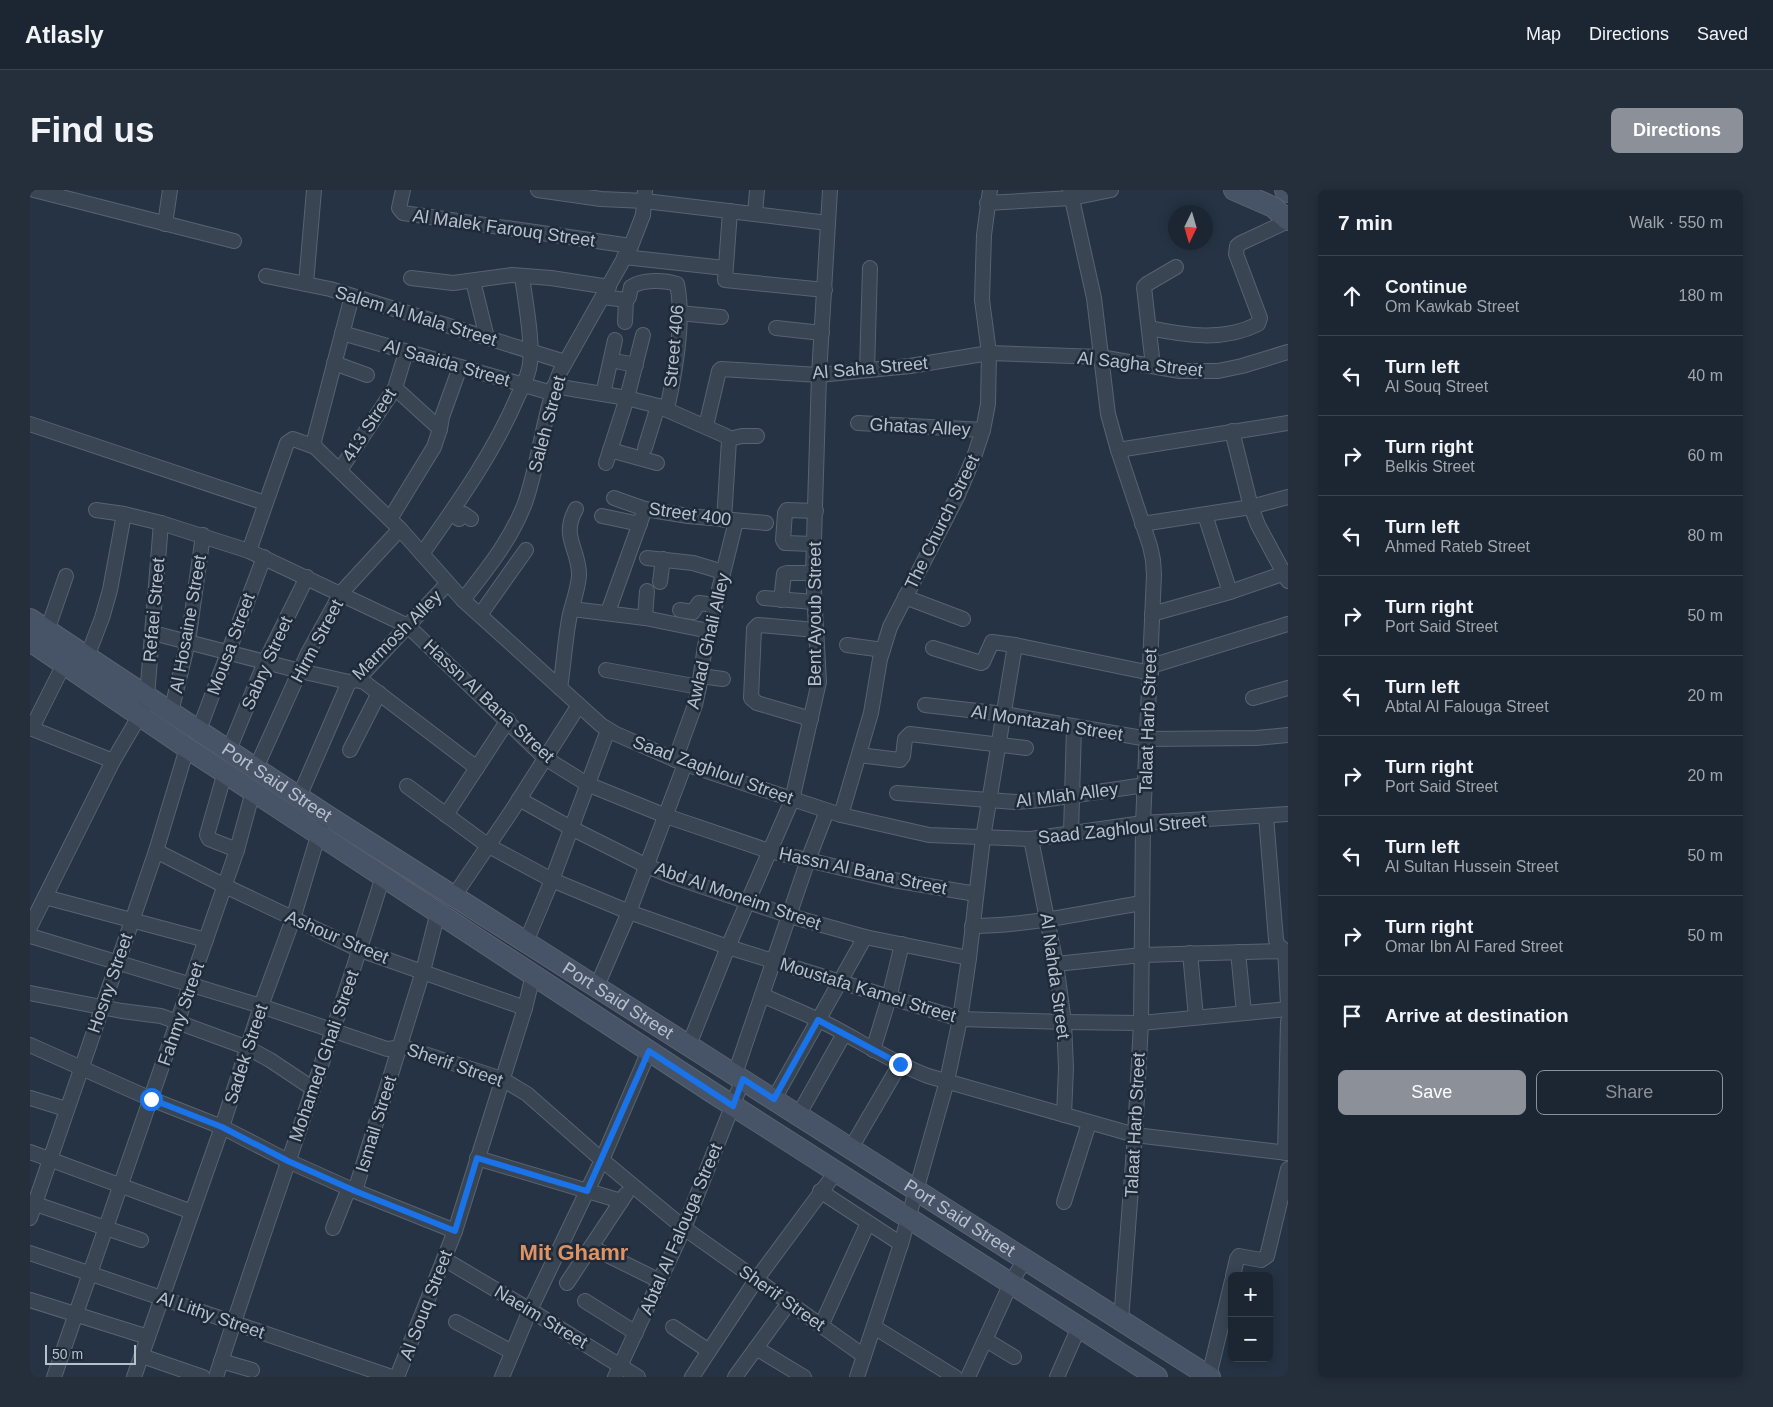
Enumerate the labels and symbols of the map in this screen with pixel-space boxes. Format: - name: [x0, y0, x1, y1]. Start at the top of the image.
- street label: Al Malek Farouq Street: [411, 205, 597, 251]
- north arrow: [1168, 205, 1213, 250]
- street label: Salem Al Mala Street: [333, 282, 499, 350]
- street label: Street 406: [660, 304, 688, 388]
- street label: Al Saaida Street: [382, 335, 512, 391]
- street label: Al Sagha Street: [1076, 347, 1204, 381]
- street label: Al Saha Street: [811, 353, 929, 383]
- street label: Saleh Street: [525, 374, 569, 474]
- street label: 413 Street: [338, 385, 400, 465]
- street label: Ghatas Alley: [869, 414, 971, 440]
- street label: The Church Street: [901, 452, 983, 592]
- street label: Street 400: [647, 498, 733, 530]
- street label: Bent Ayoub Street: [805, 542, 825, 686]
- street label: Al Hosaine Street: [166, 553, 210, 695]
- street label: Refaei Street: [139, 557, 169, 663]
- street label: Awlad Ghali Alley: [683, 571, 733, 711]
- street label: Marmosh Alley: [348, 586, 446, 684]
- street label: Mousa Street: [203, 590, 259, 698]
- street label: Hirm Street: [287, 596, 347, 686]
- street label: Sabry Street: [238, 613, 296, 713]
- street label: Hassn Al Bana Street: [420, 635, 558, 767]
- street label: Talaat Harb Street: [1135, 648, 1161, 794]
- street label: Al Montazah Street: [970, 701, 1124, 745]
- street label: Saad Zaghloul Street: [630, 732, 796, 808]
- street label: Port Said Street: [218, 739, 335, 826]
- street label: Al Mlah Alley: [1015, 779, 1119, 811]
- street label: Saad Zaghloul Street: [1037, 810, 1207, 848]
- street label: Hassn Al Bana Street: [777, 843, 949, 899]
- street label: Abd Al Moneim Street: [652, 858, 824, 934]
- street label: Ashour Street: [282, 906, 392, 968]
- street label: Al Nahda Street: [1036, 912, 1074, 1040]
- street label: Hosny Street: [84, 931, 136, 1035]
- street label: Moustafa Kamel Street: [778, 954, 958, 1026]
- street label: Port Said Street: [559, 958, 677, 1043]
- street label: Fahmy Street: [154, 960, 208, 1068]
- street label: Mohamed Ghali Street: [285, 968, 363, 1144]
- street label: Sadek Street: [220, 1001, 272, 1107]
- street label: Sherif Street: [404, 1039, 506, 1091]
- street label: Talaat Harb Street: [1121, 1052, 1149, 1198]
- route end: [889, 1053, 912, 1076]
- street label: Ismail Street: [352, 1073, 400, 1175]
- route start: [140, 1088, 163, 1111]
- street label: Abtal Al Falouga Street: [636, 1140, 726, 1318]
- street label: Port Said Street: [901, 1175, 1019, 1260]
- district label: Mit Ghamr: [520, 1240, 629, 1265]
- street label: Al Souq Street: [396, 1247, 456, 1363]
- street label: Sherif Street: [735, 1261, 829, 1335]
- street label: Naeim Street: [491, 1281, 591, 1353]
- street label: Al Lithy Street: [155, 1287, 267, 1343]
- scale bar: [45, 1342, 136, 1365]

